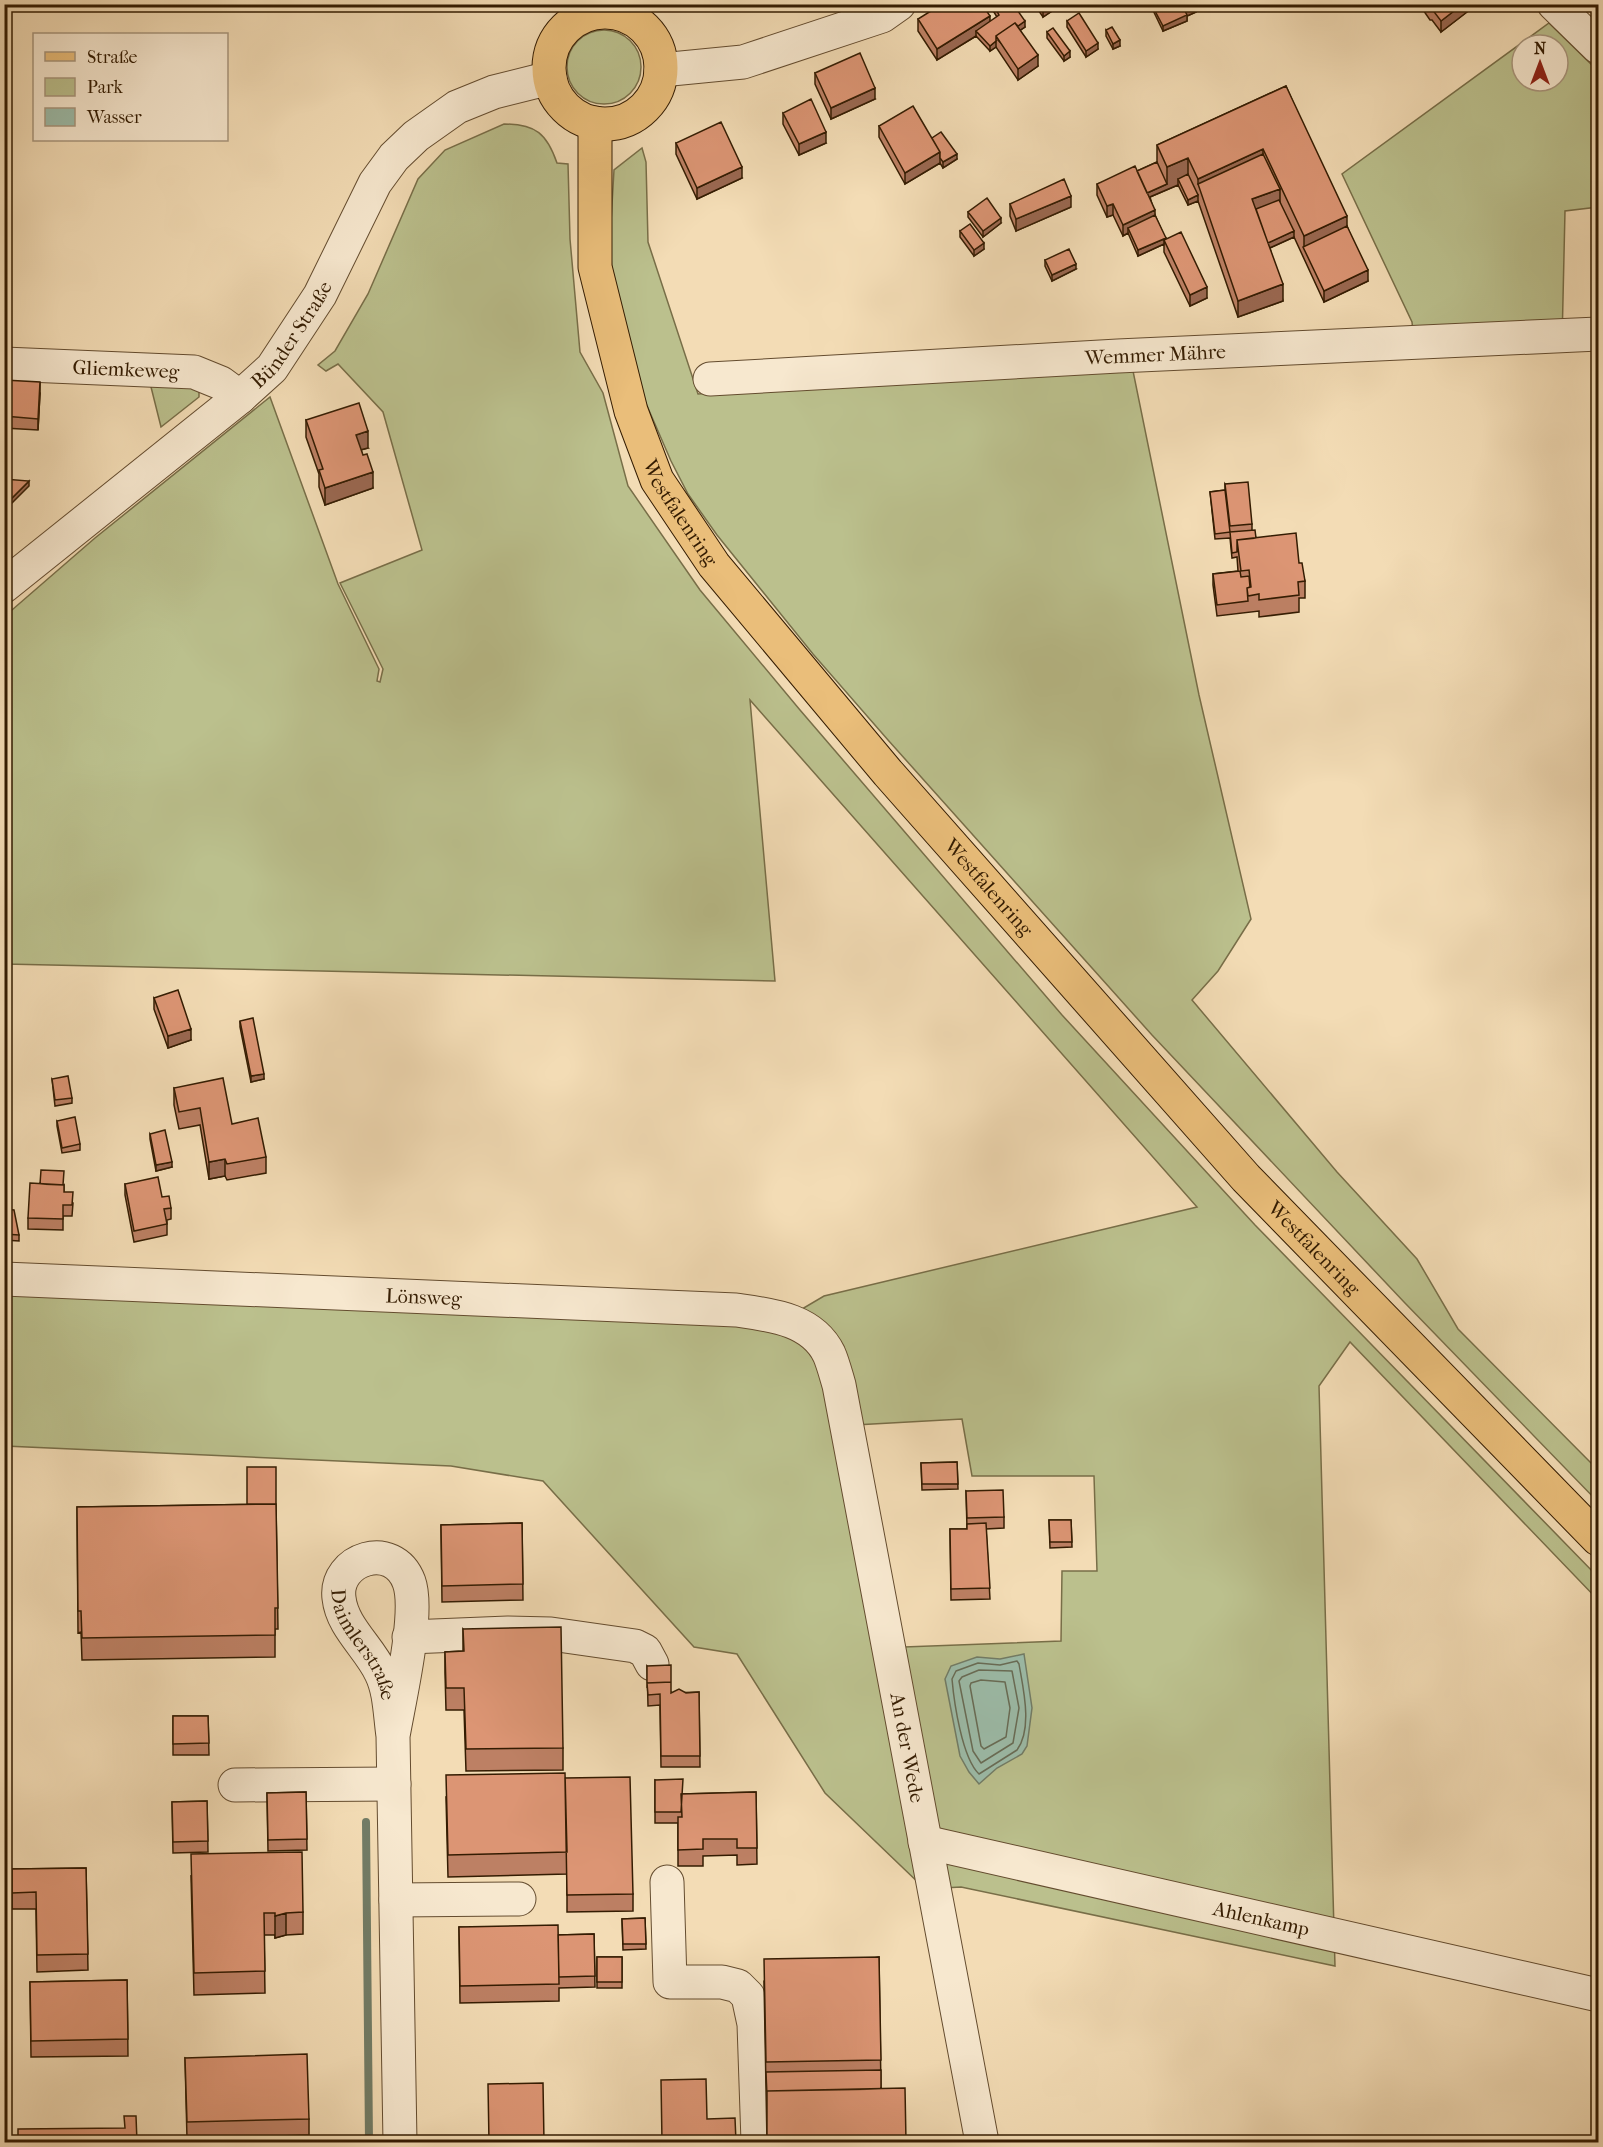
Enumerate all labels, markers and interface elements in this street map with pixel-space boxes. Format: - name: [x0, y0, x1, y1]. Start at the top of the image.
- legend: [33, 33, 228, 141]
- north arrow: [1510, 33, 1570, 93]
- text: N: [1534, 39, 1547, 58]
- text: Straße: [87, 47, 138, 68]
- text: Park: [87, 77, 124, 98]
- text: Wasser: [86, 107, 142, 128]
- street label: Bünder Straße: [246, 277, 336, 393]
- street label: Wemmer Mähre: [1083, 340, 1226, 369]
- street label: Gliemkeweg: [72, 355, 180, 383]
- street label: Westfalenring: [638, 455, 723, 571]
- street label: Westfalenring: [939, 833, 1038, 941]
- street label: Westfalenring: [1263, 1195, 1365, 1300]
- street label: Lönsweg: [385, 1284, 463, 1310]
- street label: Daimlerstraße: [327, 1588, 400, 1702]
- street label: An der Wede: [886, 1690, 929, 1805]
- street label: Ahlenkamp: [1210, 1896, 1312, 1941]

